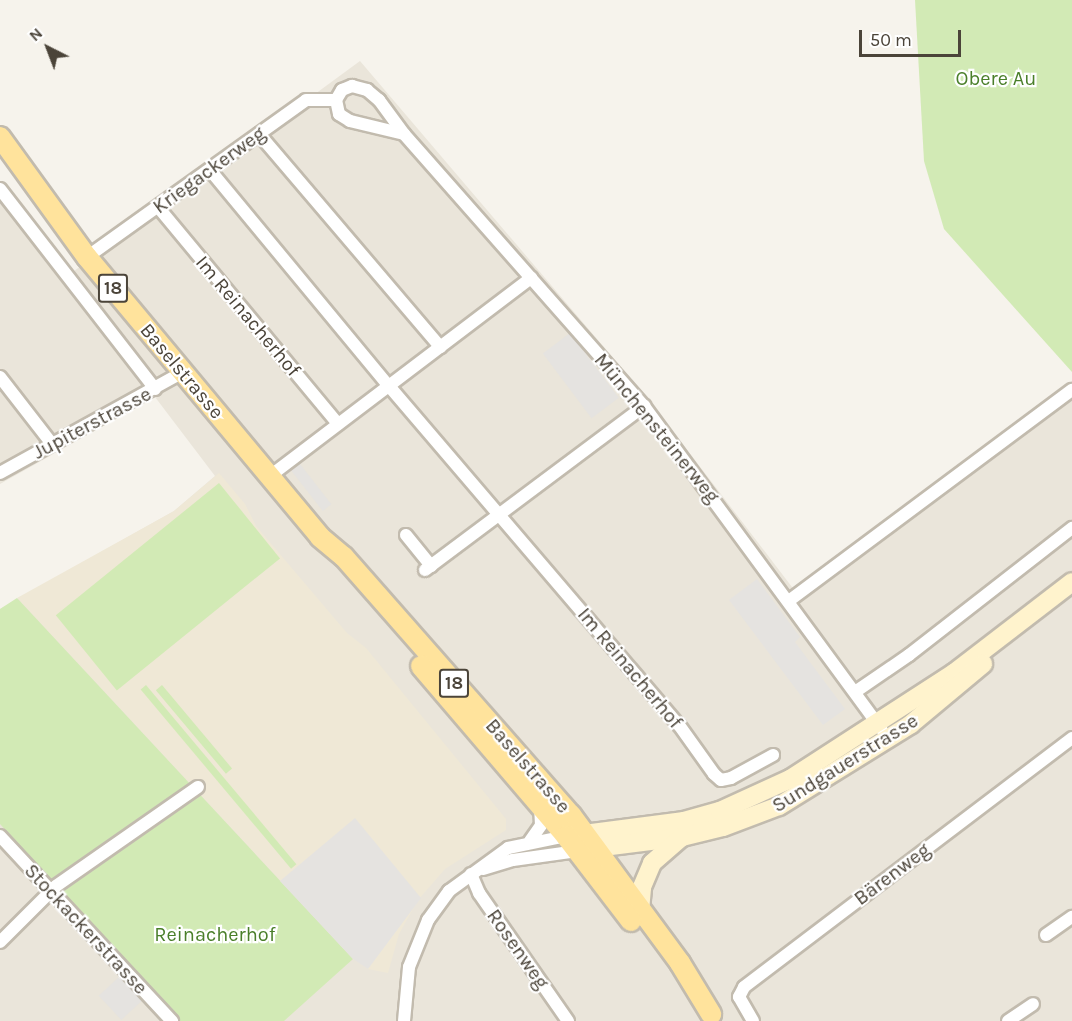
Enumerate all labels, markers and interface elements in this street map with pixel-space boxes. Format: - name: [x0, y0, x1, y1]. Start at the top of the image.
- north arrow: [18, 18, 78, 78]
- scale bar: [862, 18, 964, 56]
- text: N: [25, 23, 46, 45]
- text: 50 m: [870, 29, 912, 51]
- park label: Obere Au: [956, 66, 1036, 90]
- street label: Kriegackerweg: [148, 121, 270, 219]
- street label: Im Reinacherhof: [190, 251, 306, 381]
- road number: 18: [96, 273, 130, 303]
- street label: Baselstrasse: [135, 318, 229, 424]
- street label: Münchensteinerweg: [589, 348, 725, 508]
- street label: Jupiterstrasse: [29, 382, 155, 464]
- street label: Im Reinacherhof: [572, 603, 688, 733]
- road number: 18: [438, 668, 470, 698]
- street label: Sundgauerstrasse: [768, 708, 922, 818]
- street label: Baselstrasse: [480, 714, 576, 818]
- street label: Bärenweg: [849, 838, 935, 910]
- street label: Stockackerstrasse: [19, 859, 153, 999]
- street label: Rosenweg: [482, 904, 554, 994]
- park label: Reinacherhof: [154, 922, 276, 946]

